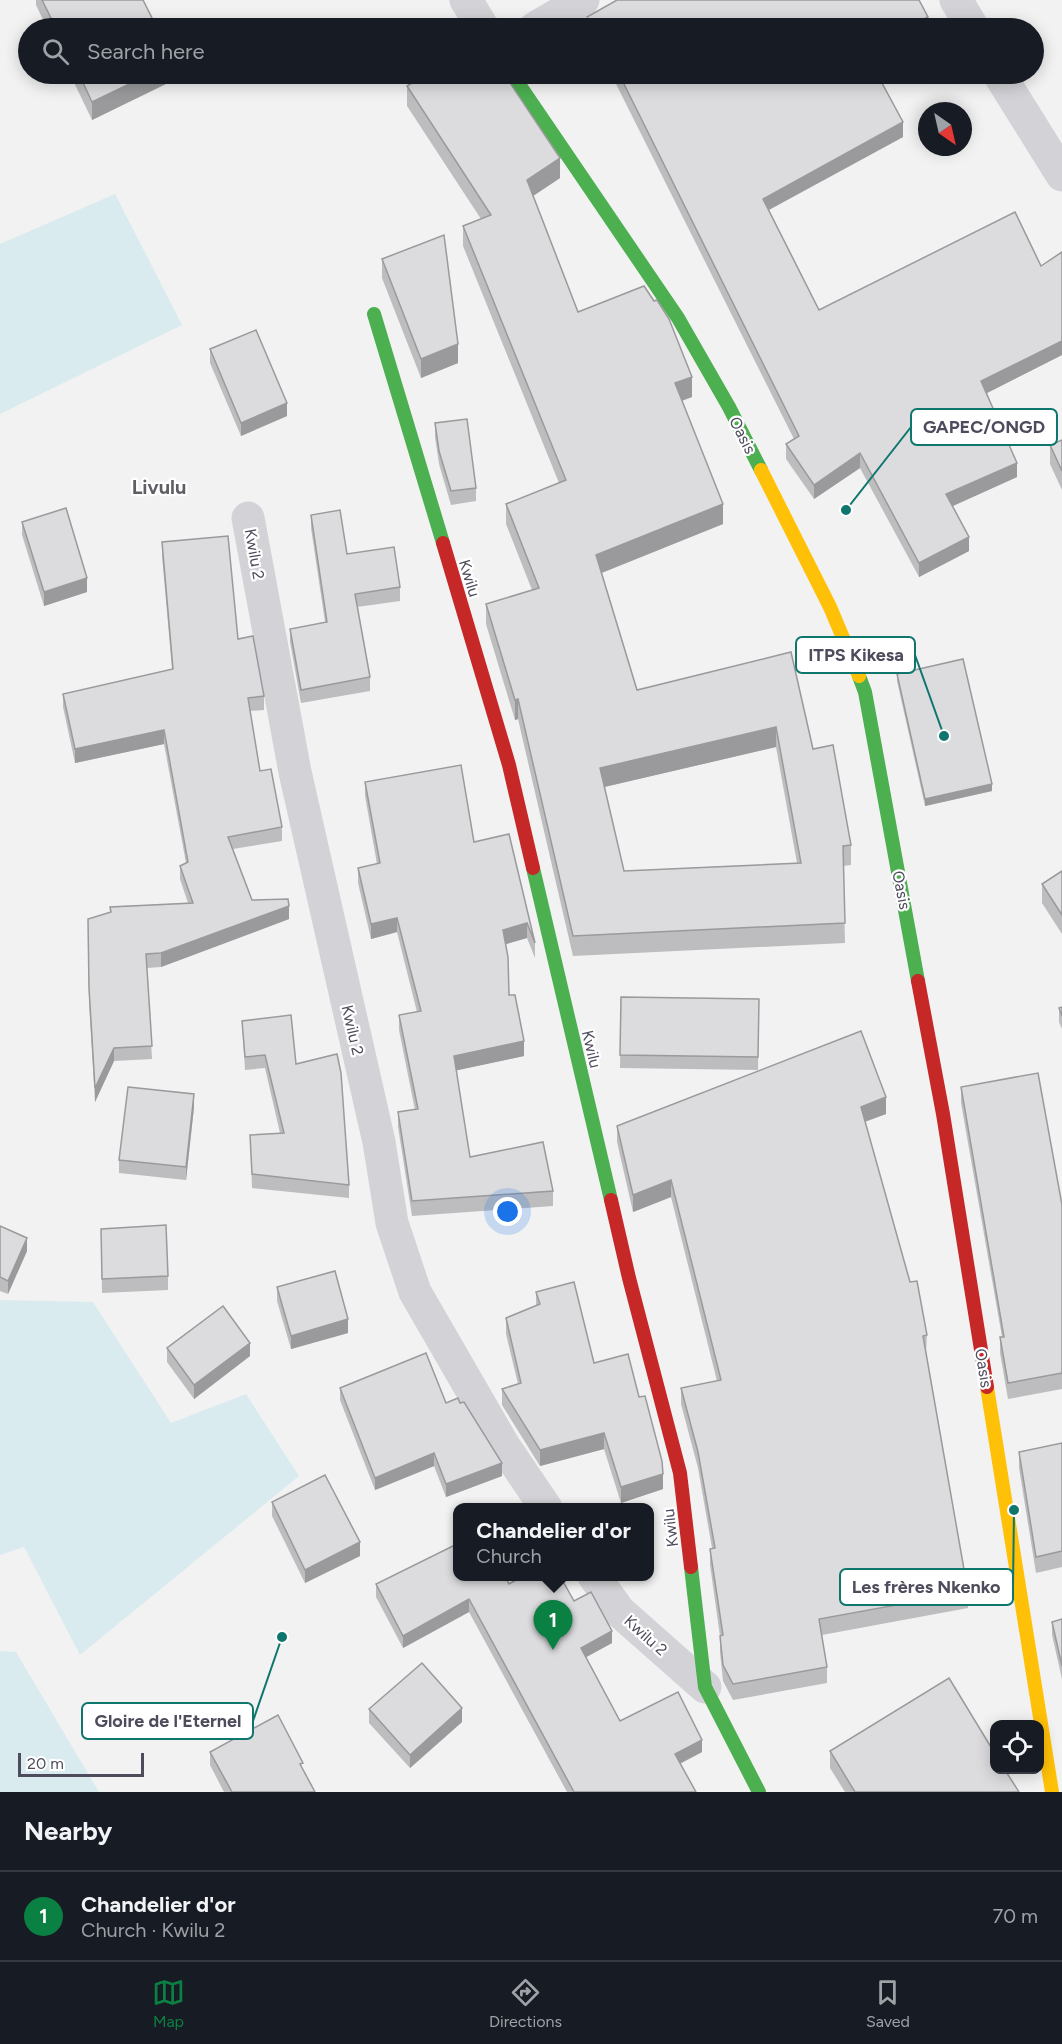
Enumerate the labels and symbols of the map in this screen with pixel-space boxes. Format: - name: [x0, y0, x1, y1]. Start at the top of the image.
- north arrow: [918, 102, 972, 156]
- callout: GAPEC/ONGD: [911, 409, 1057, 445]
- street label: Oasis: [725, 413, 760, 457]
- text: GAPEC/ONGD: [923, 416, 1045, 438]
- district label: Livulu: [132, 475, 186, 499]
- street label: Kwilu 2: [241, 527, 268, 581]
- street label: Kwilu: [455, 557, 484, 599]
- callout: ITPS Kikesa: [796, 637, 915, 673]
- text: ITPS Kikesa: [808, 644, 904, 666]
- street label: Oasis: [888, 869, 915, 911]
- street label: Kwilu 2: [337, 1003, 368, 1057]
- street label: Kwilu: [578, 1028, 605, 1070]
- your location: [493, 1197, 522, 1226]
- street label: Oasis: [971, 1347, 996, 1389]
- street label: Kwilu: [659, 1508, 682, 1548]
- callout: Les frères Nkenko: [840, 1569, 1013, 1605]
- text: Les frères Nkenko: [852, 1576, 1000, 1598]
- pin: 1: [534, 1600, 572, 1650]
- street label: Kwilu 2: [620, 1611, 671, 1660]
- callout: Gloire de l'Eternel: [82, 1703, 253, 1739]
- text: Gloire de l'Eternel: [95, 1710, 241, 1732]
- scale bar: [18, 1750, 144, 1778]

